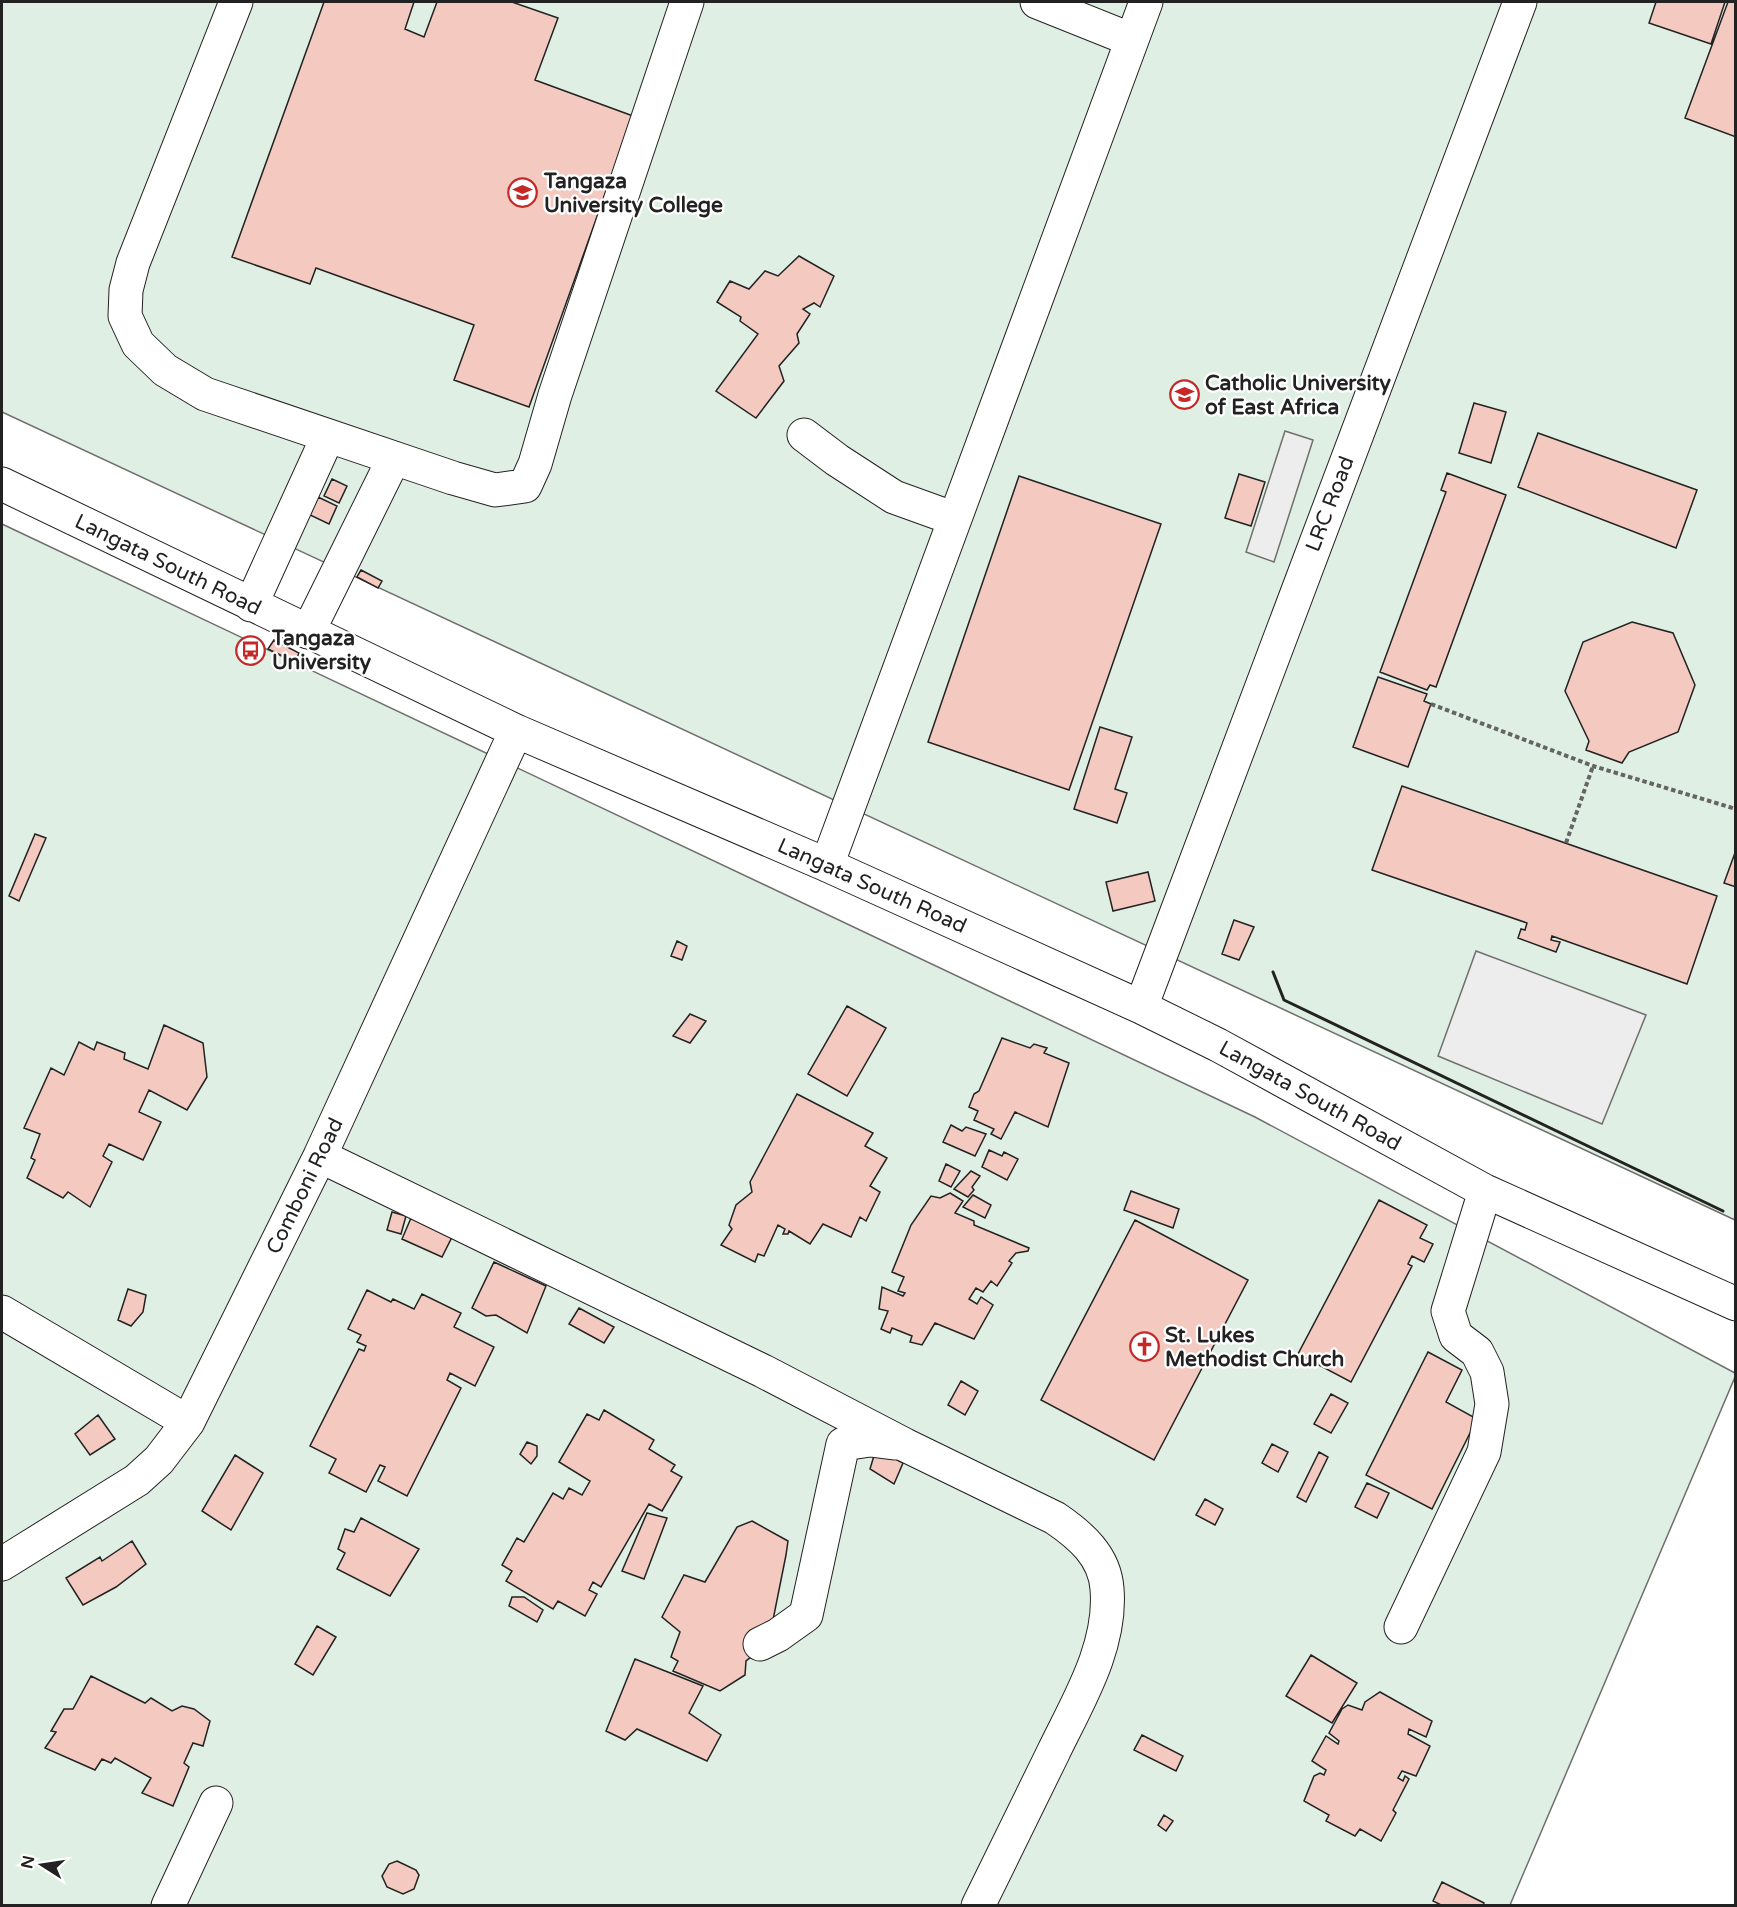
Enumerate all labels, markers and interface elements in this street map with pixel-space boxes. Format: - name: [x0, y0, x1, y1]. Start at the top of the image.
- place label: Tangaza University College: [543, 169, 723, 218]
- school or university icon: Tangaza University College: [507, 177, 539, 209]
- place label: Catholic University of East Africa: [1205, 371, 1392, 420]
- school or university icon: Catholic University of East Africa: [1168, 379, 1200, 411]
- street label: LRC Road: [1300, 453, 1360, 555]
- street label: Langata South Road: [71, 509, 265, 621]
- place label: Tangaza University: [271, 626, 372, 675]
- bus stop icon: Tangaza University: [235, 634, 267, 666]
- street label: Langata South Road: [774, 833, 970, 939]
- street label: Langata South Road: [1215, 1036, 1405, 1156]
- street label: Comboni Road: [261, 1114, 349, 1258]
- place label: St. Lukes Methodist Church: [1165, 1323, 1344, 1372]
- church icon: St. Lukes Methodist Church: [1128, 1331, 1160, 1363]
- north arrow: [12, 1835, 72, 1895]
- text: N: [17, 1854, 39, 1870]

